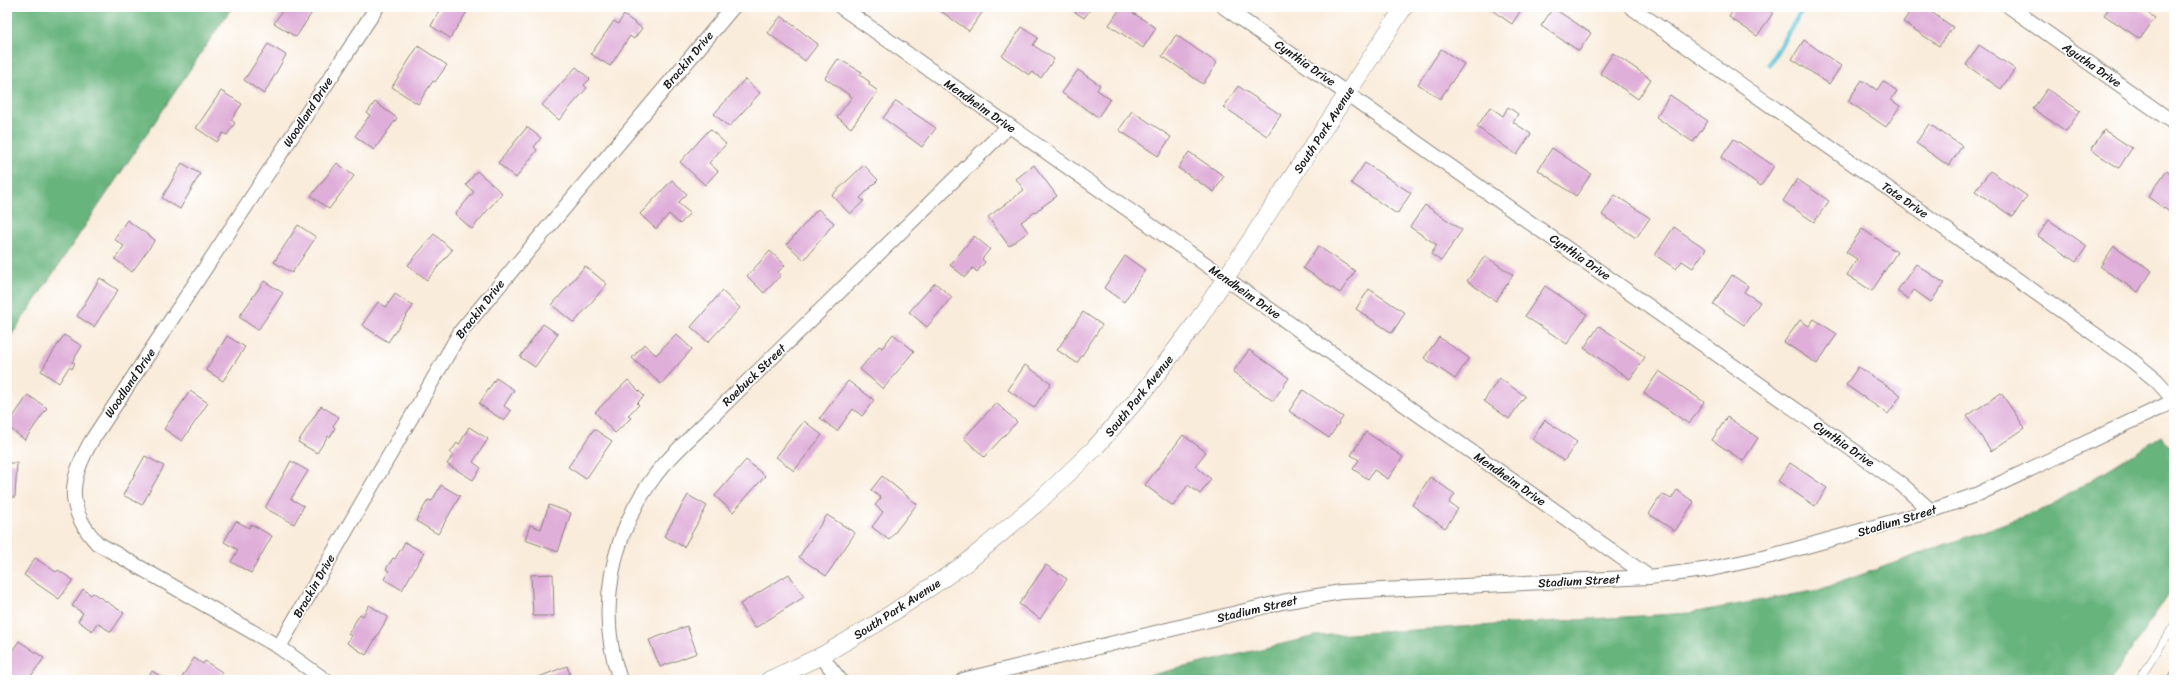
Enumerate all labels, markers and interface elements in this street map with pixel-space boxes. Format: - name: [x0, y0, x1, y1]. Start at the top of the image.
- street label: Brackin Drive: [657, 26, 719, 94]
- street label: Cynthia Drive: [1270, 34, 1340, 92]
- street label: Agutha Drive: [2057, 36, 2126, 94]
- street label: Woodland Drive: [277, 72, 339, 152]
- street label: Mendheim Drive: [939, 73, 1021, 139]
- street label: South Park Avenue: [1287, 82, 1361, 178]
- street label: Tate Drive: [1877, 176, 1933, 224]
- street label: Cynthia Drive: [1545, 228, 1615, 286]
- street label: Mendheim Drive: [1204, 259, 1286, 325]
- street label: Brackin Drive: [449, 274, 511, 344]
- street label: Roebuck Street: [717, 337, 792, 412]
- street label: Woodland Drive: [98, 344, 162, 422]
- street label: South Park Avenue: [1099, 350, 1179, 442]
- street label: Cynthia Drive: [1809, 415, 1879, 473]
- street label: Mendheim Drive: [1469, 446, 1551, 512]
- street label: Stadium Street: [1855, 498, 1941, 544]
- street label: Brackin Drive: [287, 550, 341, 622]
- street label: Stadium Street: [1537, 568, 1622, 594]
- street label: South Park Avenue: [849, 572, 945, 646]
- street label: Stadium Street: [1215, 589, 1301, 629]

